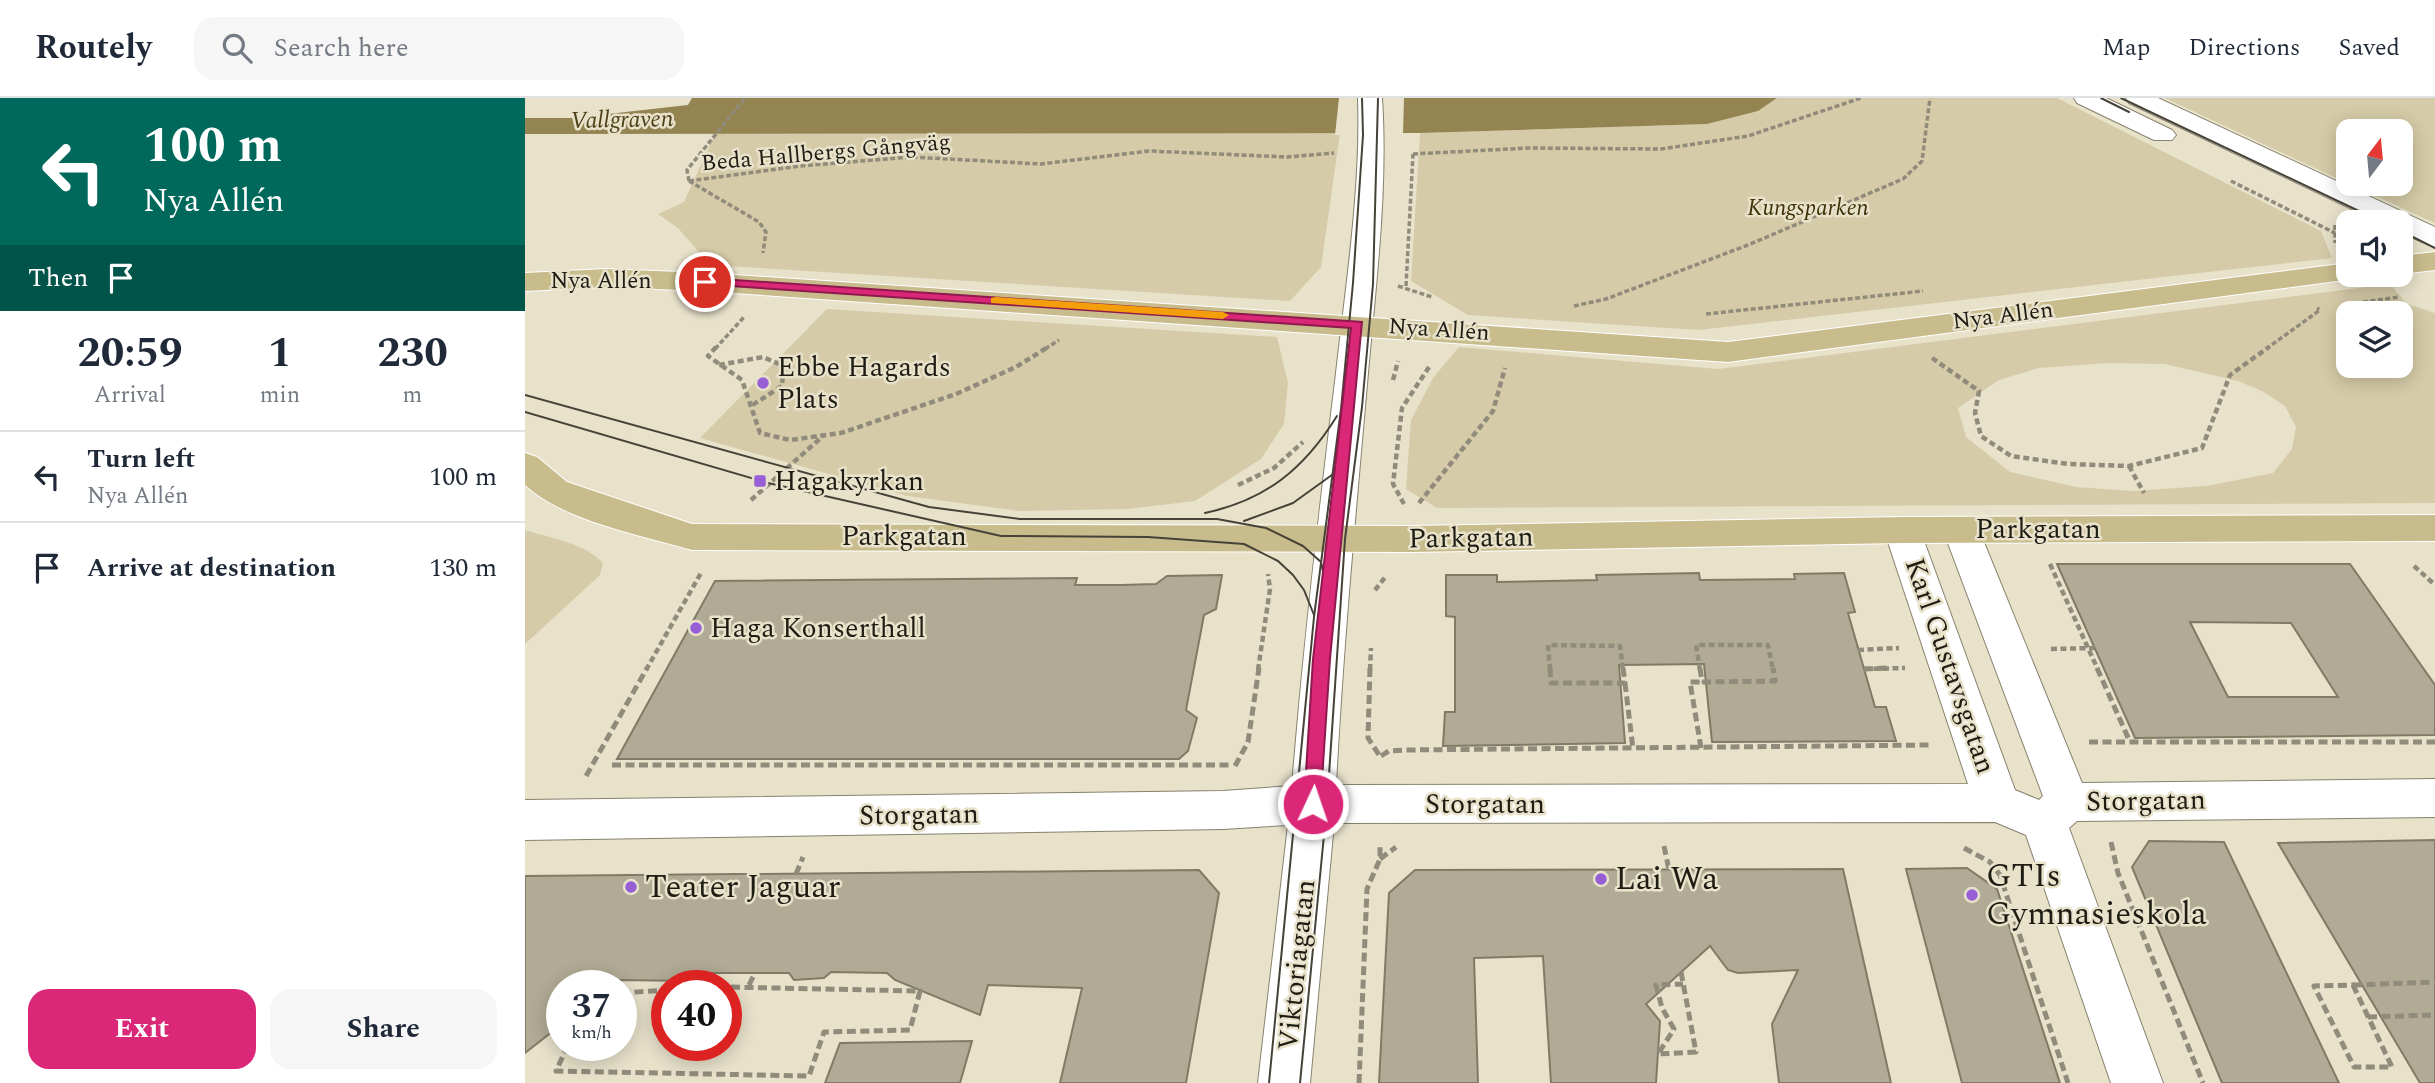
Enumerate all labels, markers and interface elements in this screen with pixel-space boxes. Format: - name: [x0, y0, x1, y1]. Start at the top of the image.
- search box: [194, 17, 684, 80]
- text: Routely: [35, 23, 152, 73]
- text: Search here: [274, 28, 409, 68]
- icon: search: [218, 29, 256, 67]
- text: Map: [2102, 30, 2150, 66]
- text: Directions: [2188, 30, 2300, 66]
- text: Saved: [2338, 30, 2400, 66]
- water label: Vallgraven: [570, 101, 674, 139]
- text: 100 m: [143, 109, 282, 184]
- north arrow: [2336, 119, 2413, 196]
- map controls: [2336, 119, 2413, 378]
- street label: Beda Hallbergs Gångväg: [700, 125, 952, 181]
- icon: left: [28, 126, 119, 217]
- text: Nya Allén: [143, 177, 284, 226]
- park label: Kungsparken: [1747, 191, 1869, 226]
- button: sound: [2336, 210, 2413, 287]
- pin: [675, 252, 735, 312]
- text: Then: [28, 258, 88, 298]
- icon: arrive: [102, 259, 140, 297]
- icon: arrive: [686, 263, 724, 301]
- street label: Nya Allén: [550, 264, 652, 299]
- street label: Nya Allén: [1951, 292, 2055, 340]
- button: layers: [2336, 301, 2413, 378]
- street label: Nya Allén: [1387, 309, 1491, 351]
- text: 20:59: [77, 322, 183, 385]
- text: 1: [268, 322, 292, 385]
- text: 230: [377, 322, 448, 385]
- place label: Ebbe Hagards Plats: [777, 346, 951, 421]
- marker: Ebbe Hagards Plats: [755, 375, 771, 391]
- text: Arrival: [94, 378, 166, 413]
- text: min: [260, 378, 300, 413]
- text: m: [403, 378, 422, 413]
- text: Turn left: [87, 439, 195, 479]
- text: 100 m: [429, 457, 497, 497]
- icon: left: [28, 458, 66, 496]
- place label: Hagakyrkan: [774, 460, 924, 503]
- marker: Hagakyrkan: [752, 473, 768, 489]
- text: Nya Allén: [87, 479, 188, 514]
- street label: Parkgatan: [1975, 508, 2101, 551]
- street label: Parkgatan: [841, 515, 967, 558]
- street label: Parkgatan: [1408, 515, 1534, 561]
- text: Arrive at destination: [87, 548, 336, 588]
- text: 130 m: [429, 548, 497, 588]
- icon: arrive: [28, 549, 66, 587]
- street label: Karl Gustavsgatan: [1893, 552, 2007, 780]
- place label: Haga Konserthall: [710, 607, 926, 650]
- marker: Haga Konserthall: [688, 620, 704, 636]
- position arrow: [1276, 767, 1350, 841]
- street label: Storgatan: [2086, 778, 2206, 824]
- street label: Storgatan: [1425, 783, 1545, 826]
- street label: Storgatan: [859, 792, 979, 838]
- place label: GTIs Gymnasieskola: [1986, 851, 2207, 939]
- place label: Lai Wa: [1615, 854, 1718, 904]
- place label: Teater Jaguar: [645, 862, 841, 912]
- marker: Lai Wa: [1593, 871, 1609, 887]
- street label: Viktoriagatan: [1267, 877, 1327, 1053]
- marker: Teater Jaguar: [623, 879, 639, 895]
- marker: GTIs Gymnasieskola: [1964, 887, 1980, 903]
- speed limit sign: 40: [651, 970, 742, 1061]
- text: 37: [572, 980, 611, 1033]
- button: Exit: [28, 989, 256, 1069]
- button: Share: [270, 989, 497, 1069]
- text: km/h: [571, 1019, 612, 1046]

